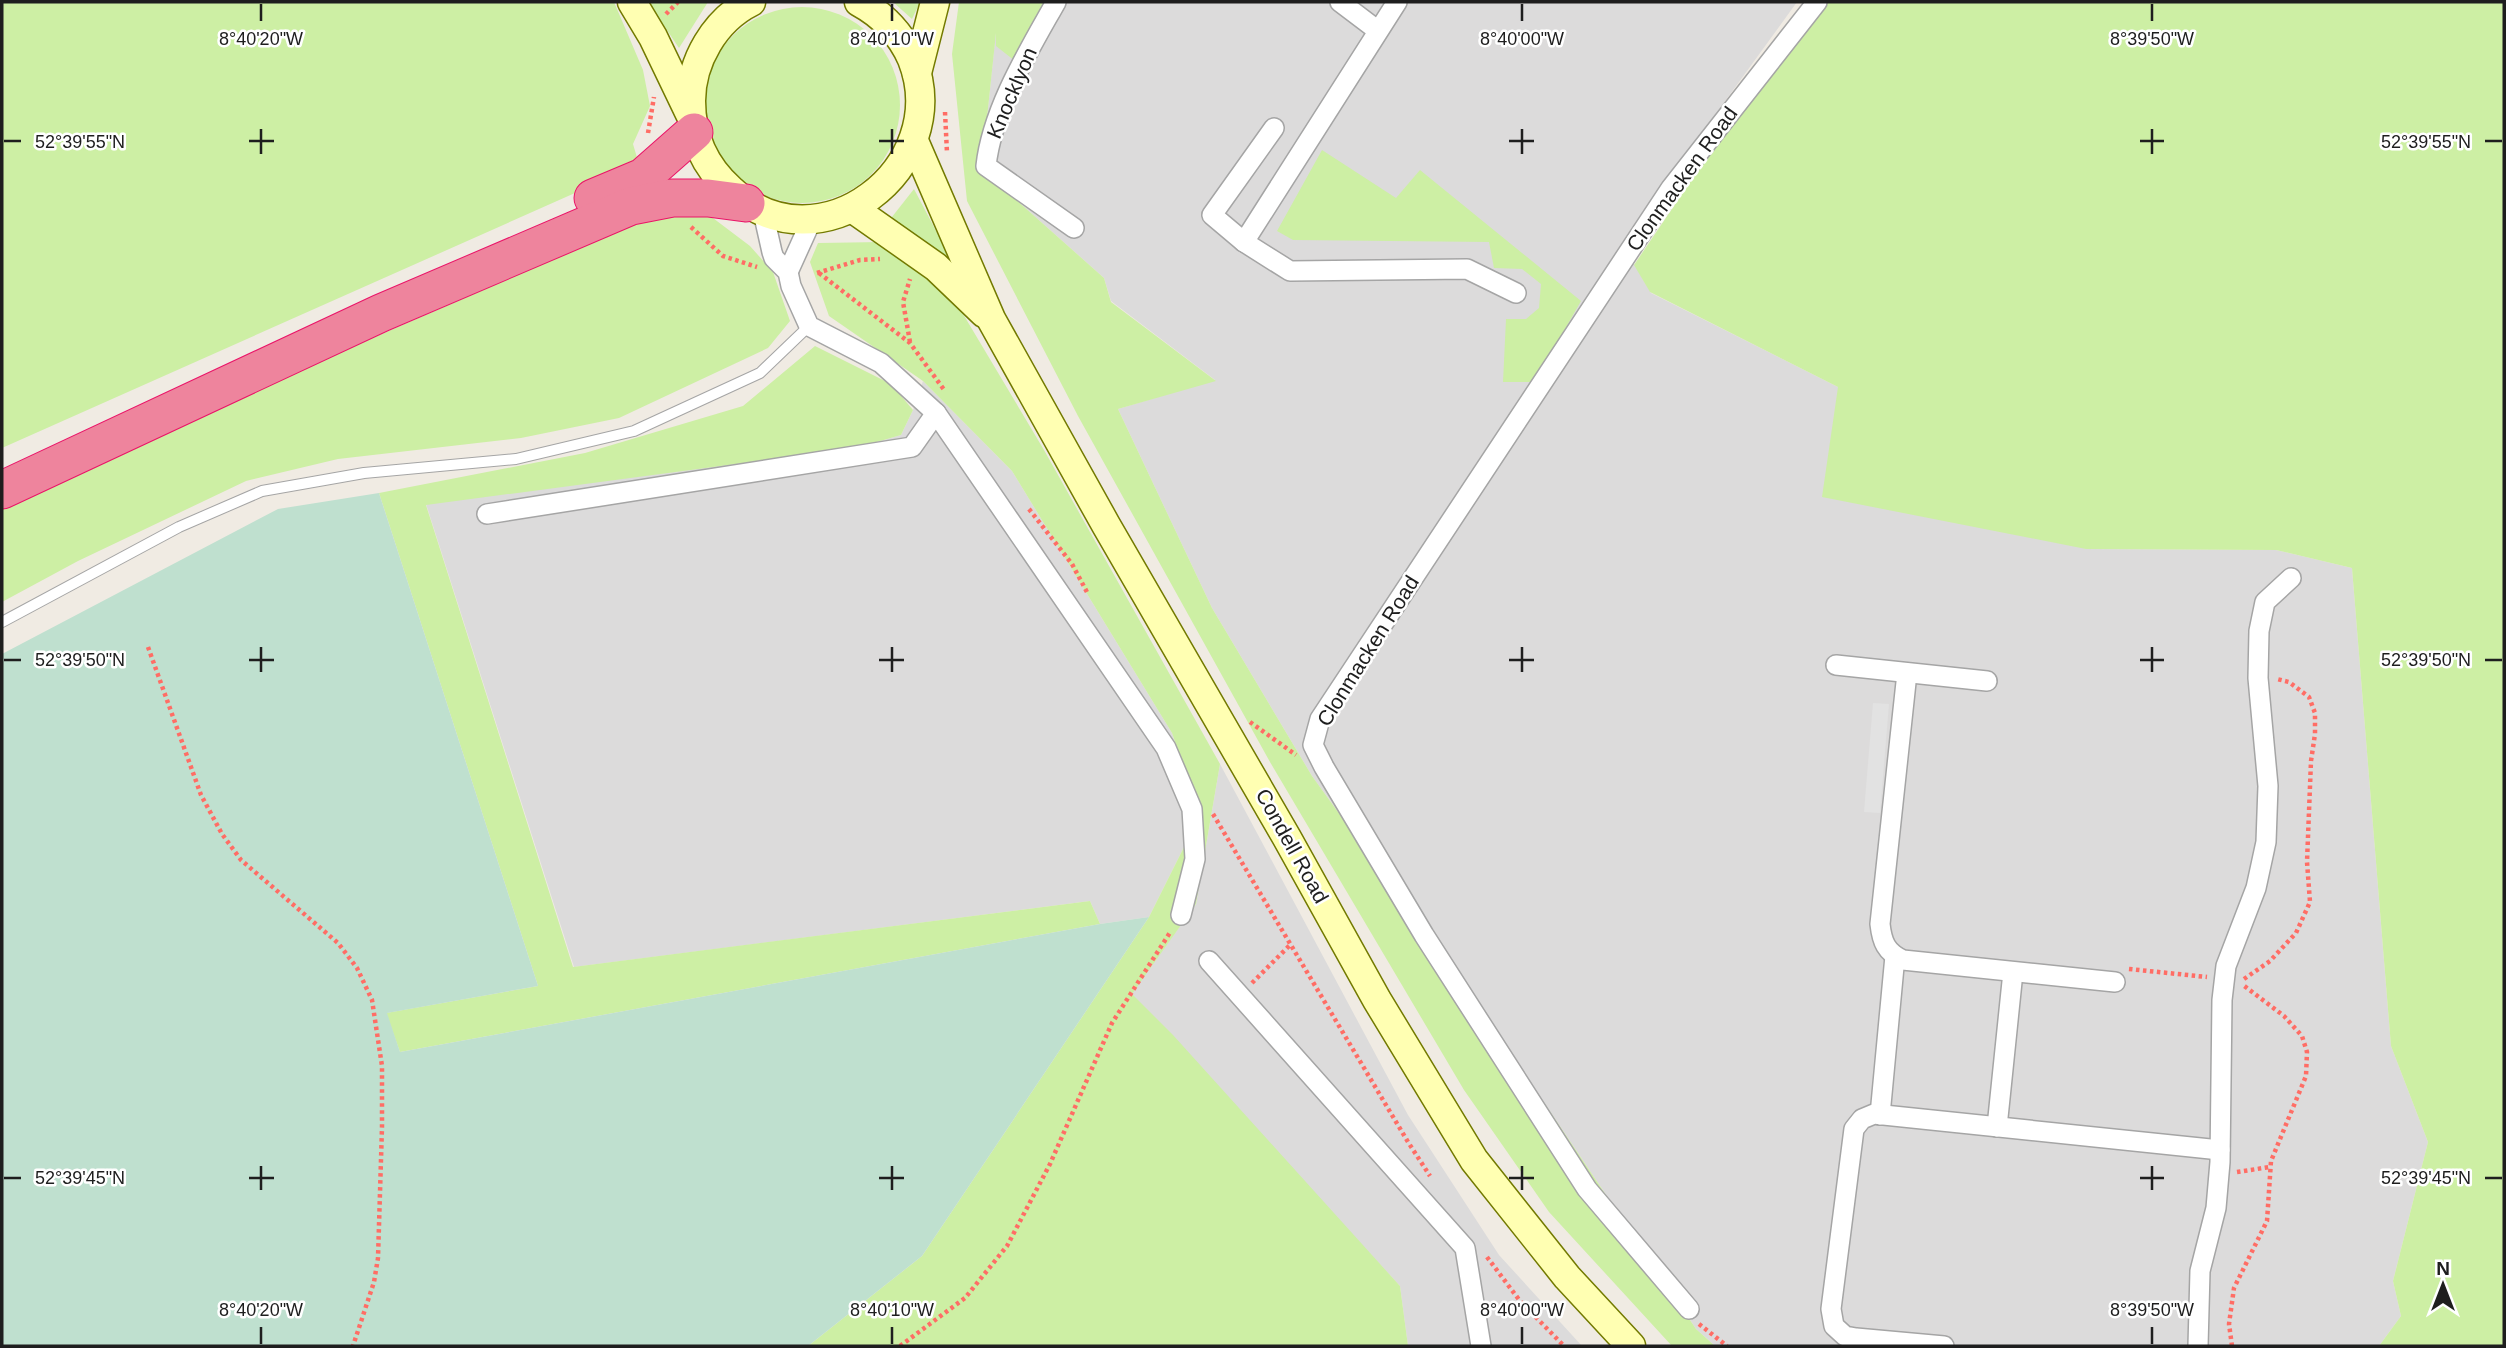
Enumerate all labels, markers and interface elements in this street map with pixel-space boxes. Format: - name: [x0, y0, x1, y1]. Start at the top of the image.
- text: 8°40'20"W: [219, 29, 303, 49]
- text: 8°40'10"W: [850, 29, 934, 49]
- text: 8°40'00"W: [1480, 29, 1564, 49]
- text: 8°39'50"W: [2110, 29, 2194, 49]
- street label: Knocklyon: [982, 44, 1041, 142]
- street label: Clonmacken Road: [1622, 102, 1742, 255]
- text: 52°39'55"N: [35, 132, 125, 152]
- text: 52°39'55"N: [2381, 132, 2471, 152]
- street label: Clonmacken Road: [1312, 571, 1423, 730]
- text: 52°39'50"N: [35, 650, 125, 670]
- text: 52°39'50"N: [2381, 650, 2471, 670]
- street label: Condell Road: [1252, 785, 1333, 907]
- text: 52°39'45"N: [35, 1168, 125, 1188]
- text: 52°39'45"N: [2381, 1168, 2471, 1188]
- north arrow: [2408, 1250, 2478, 1320]
- text: N: [2436, 1258, 2450, 1279]
- text: 8°40'20"W: [219, 1300, 303, 1320]
- text: 8°40'10"W: [850, 1300, 934, 1320]
- text: 8°40'00"W: [1480, 1300, 1564, 1320]
- text: 8°39'50"W: [2110, 1300, 2194, 1320]

